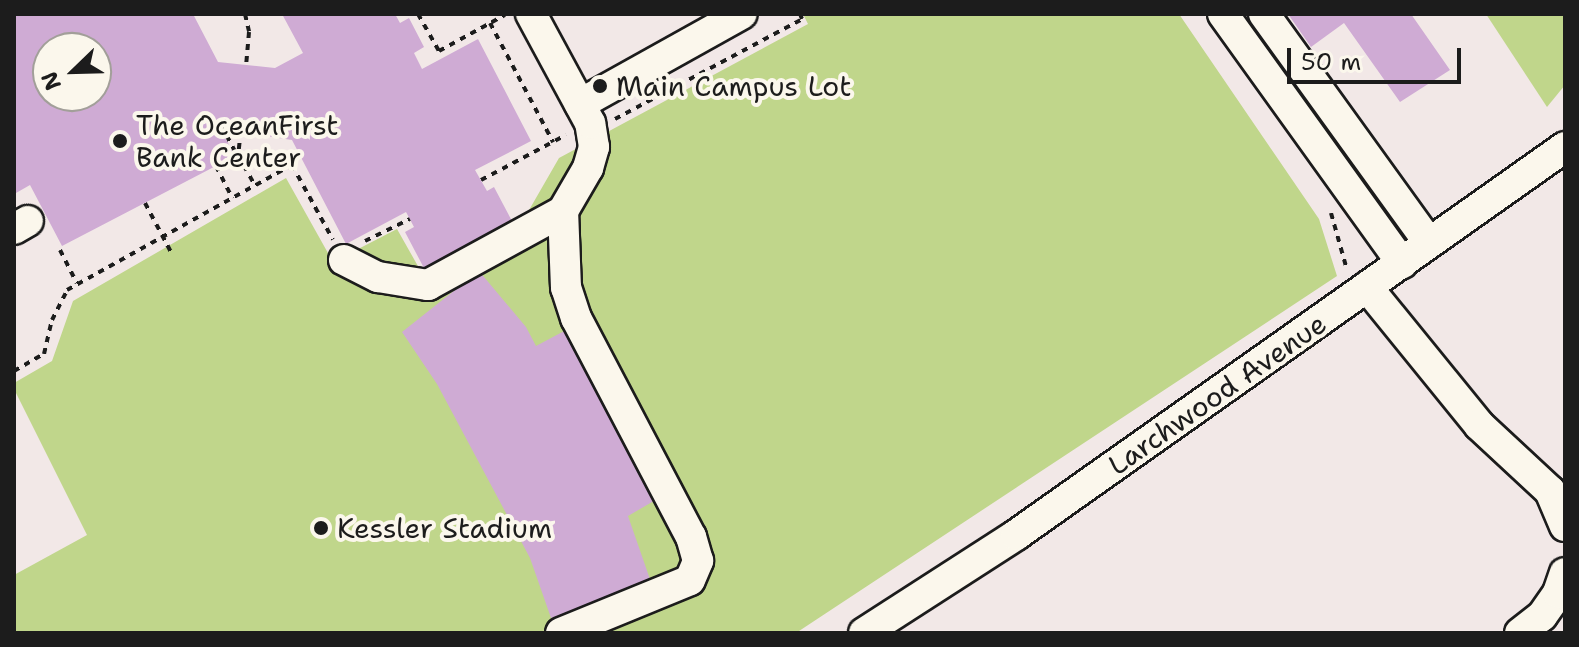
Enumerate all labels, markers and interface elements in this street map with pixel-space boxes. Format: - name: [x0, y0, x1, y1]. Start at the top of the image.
- north arrow: [32, 32, 112, 112]
- scale bar: [1291, 32, 1465, 82]
- text: 50 m: [1301, 46, 1361, 78]
- text: N: [35, 67, 68, 94]
- place label: Main Campus Lot: [616, 69, 851, 103]
- marker: Main Campus Lot: [591, 77, 609, 95]
- place label: The OceanFirst Bank Center: [136, 108, 339, 174]
- marker: The OceanFirst Bank Center: [111, 132, 129, 150]
- street label: Larchwood Avenue: [1102, 306, 1332, 482]
- place label: Kessler Stadium: [337, 511, 552, 545]
- marker: Kessler Stadium: [312, 519, 330, 537]

